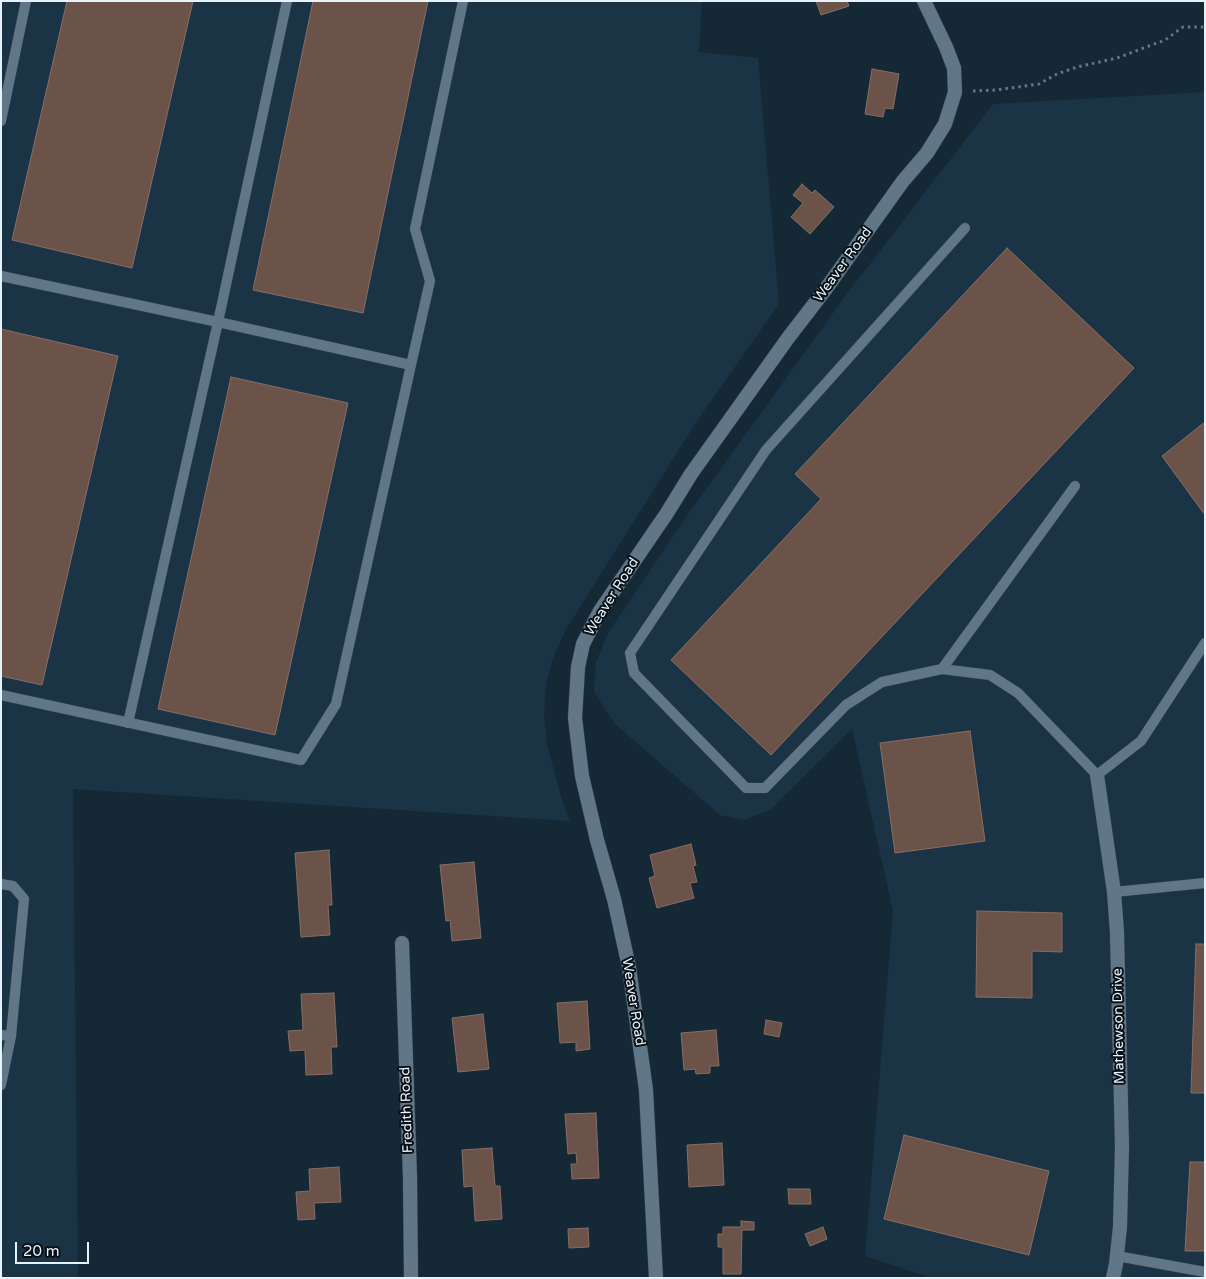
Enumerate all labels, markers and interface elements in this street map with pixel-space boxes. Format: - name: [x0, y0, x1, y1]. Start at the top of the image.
- street label: Weaver Road: [810, 224, 876, 306]
- street label: Weaver Road: [581, 555, 643, 639]
- street label: Weaver Road: [618, 957, 648, 1047]
- street label: Mathewson Drive: [1110, 968, 1128, 1084]
- street label: Fredith Road: [397, 1067, 417, 1153]
- scale bar: [18, 1232, 91, 1264]
- text: 20 m: [23, 1242, 60, 1260]

